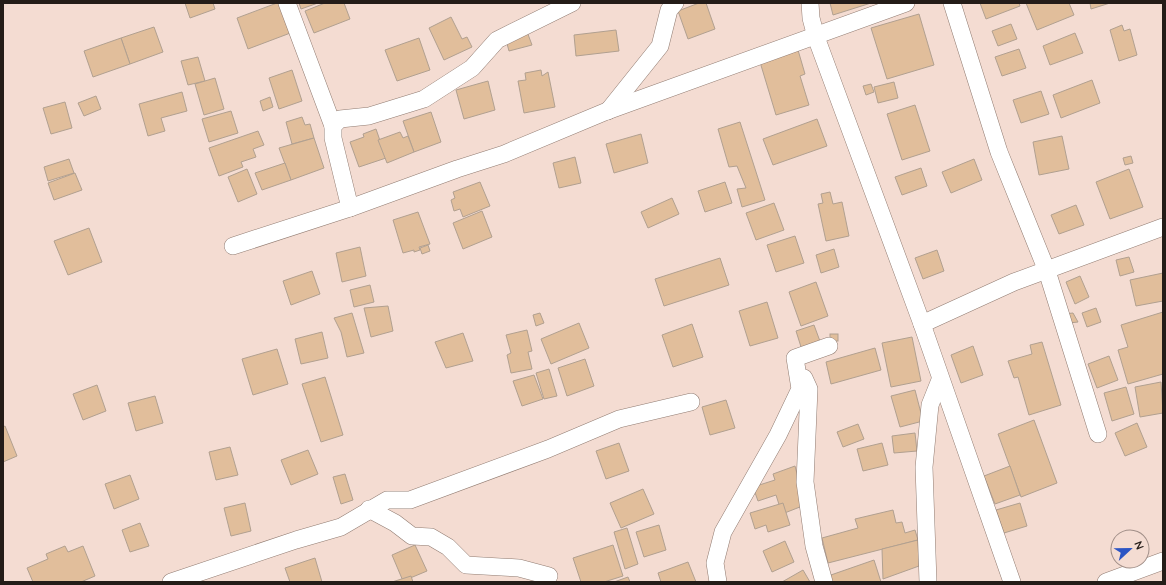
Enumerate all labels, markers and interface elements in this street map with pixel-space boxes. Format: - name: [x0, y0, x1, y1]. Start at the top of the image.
- north arrow: [1110, 529, 1150, 569]
- text: N: [1131, 539, 1147, 552]

